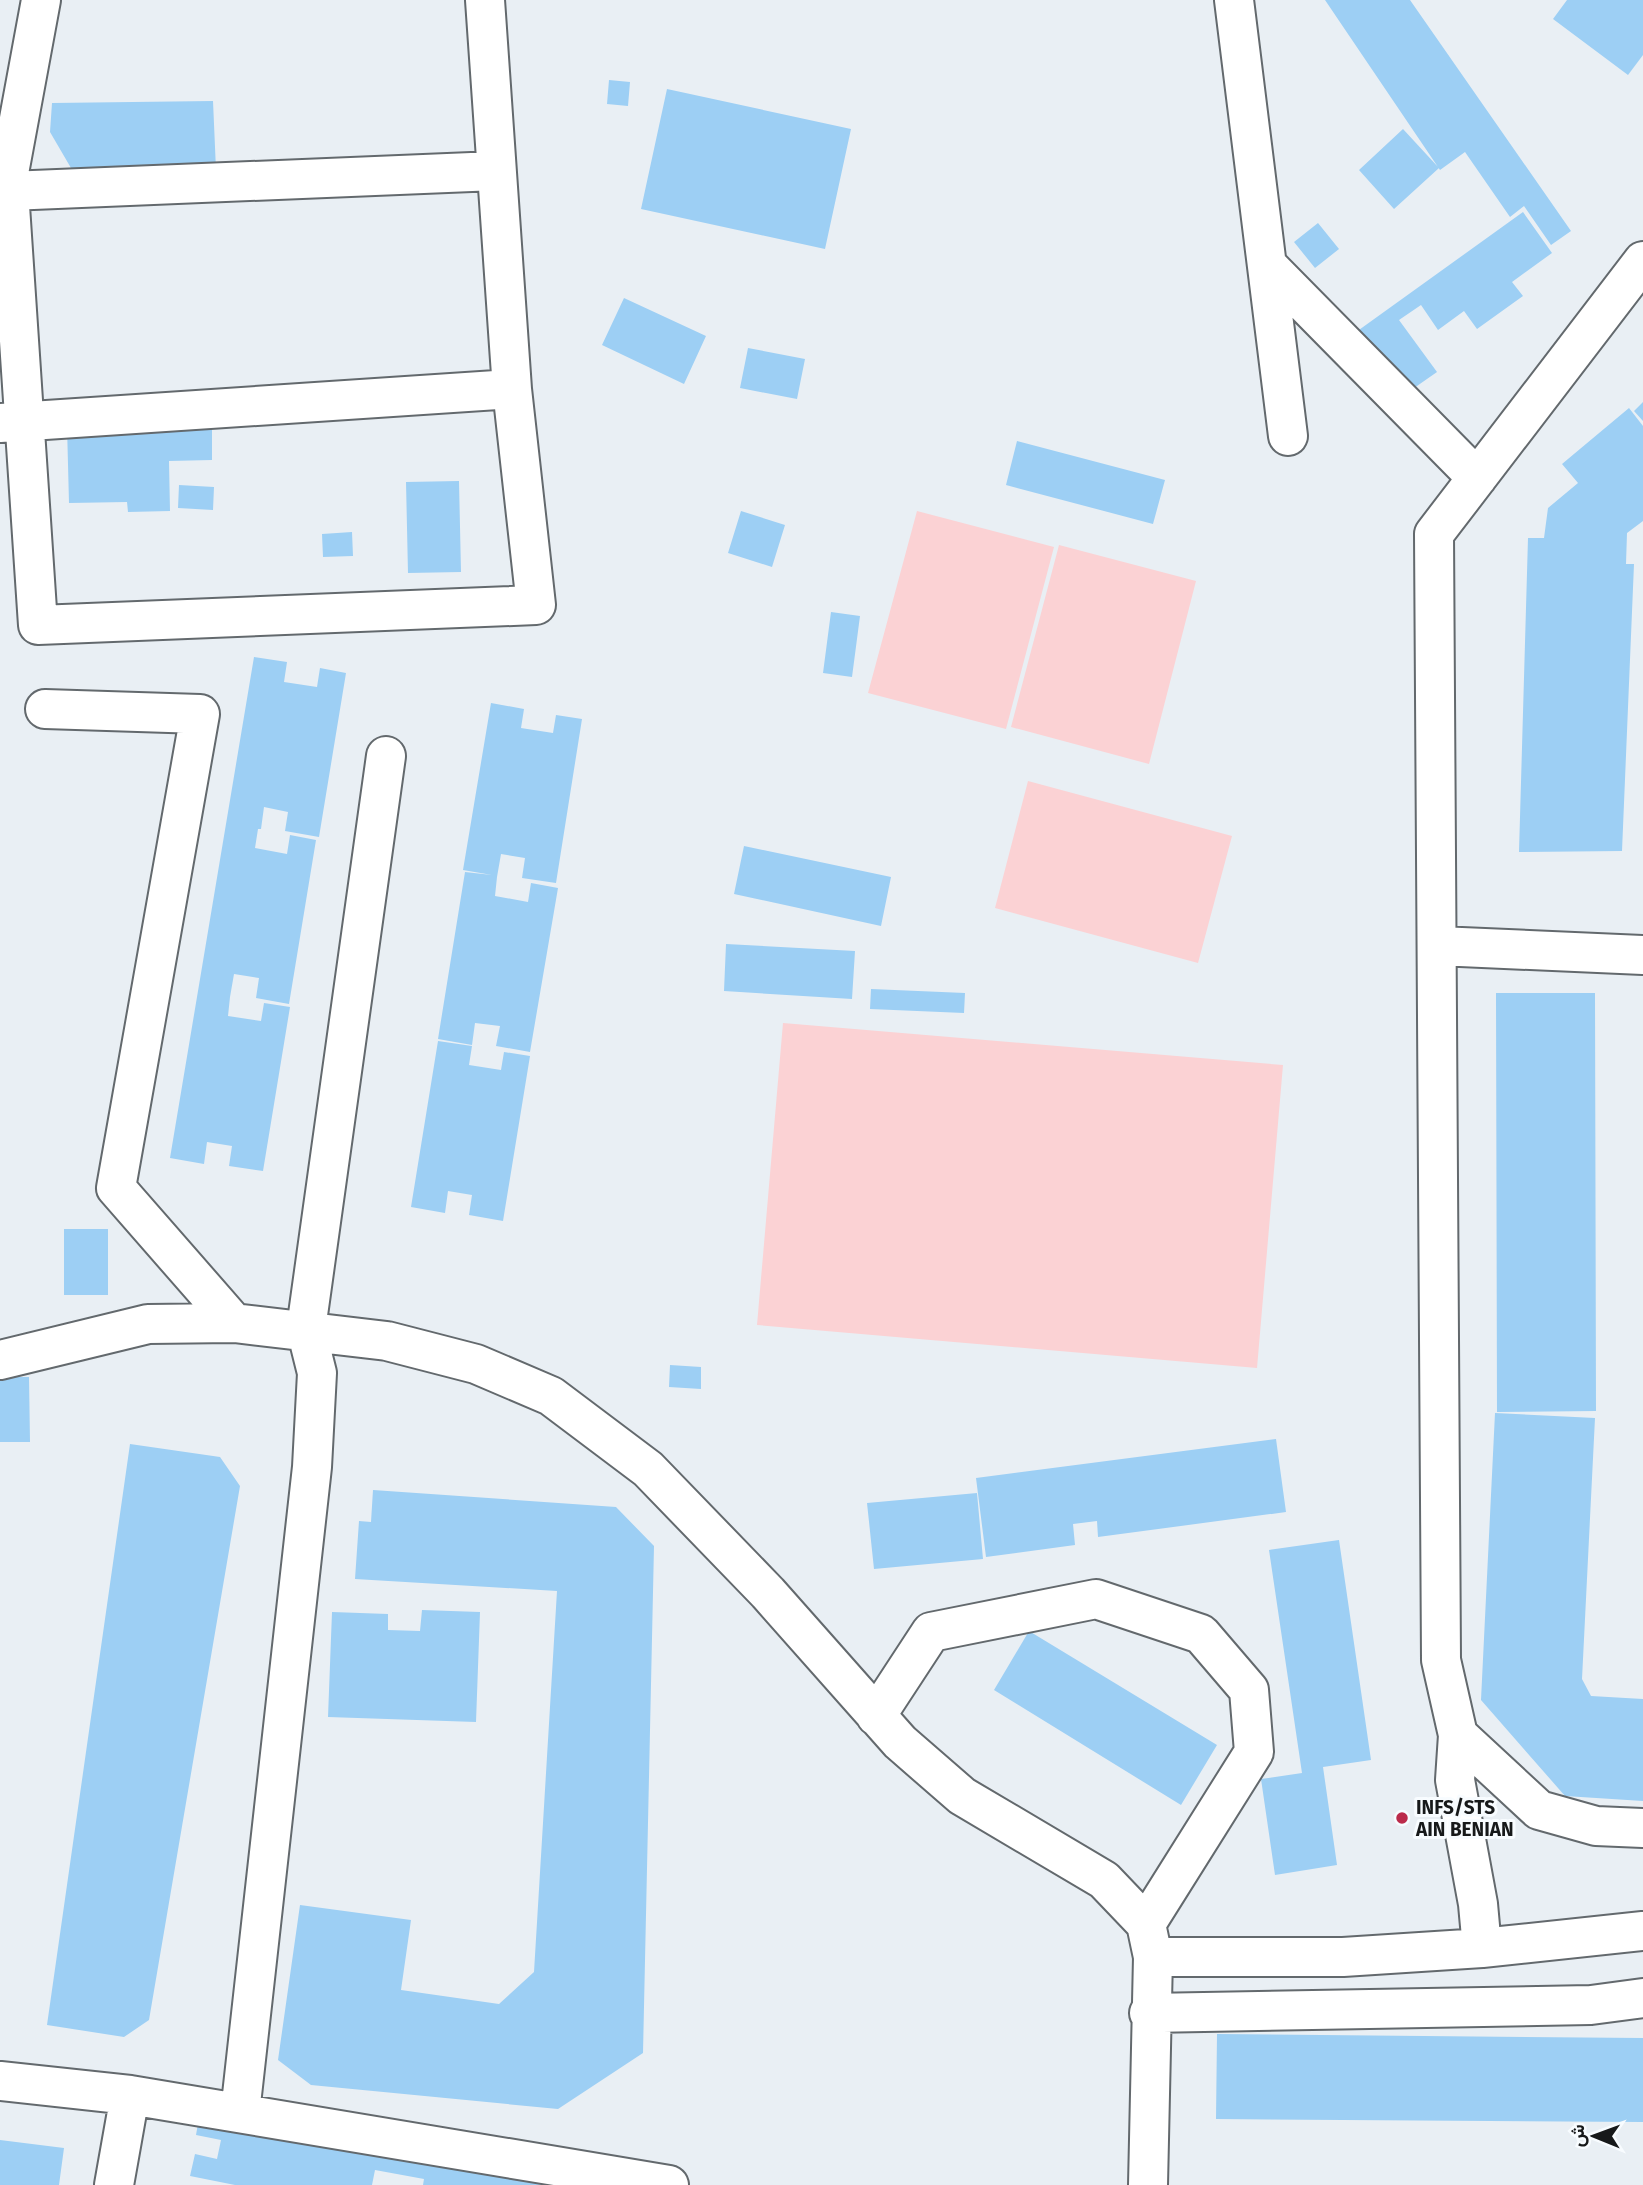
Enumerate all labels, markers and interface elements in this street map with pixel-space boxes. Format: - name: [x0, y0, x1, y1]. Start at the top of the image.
- place label: INFS/STS AIN BENIAN: [1415, 1796, 1514, 1841]
- marker: INFS/STS AIN BENIAN: [1394, 1810, 1410, 1826]
- north arrow: [1559, 2101, 1629, 2171]
- text: ش: [1566, 2124, 1589, 2147]

